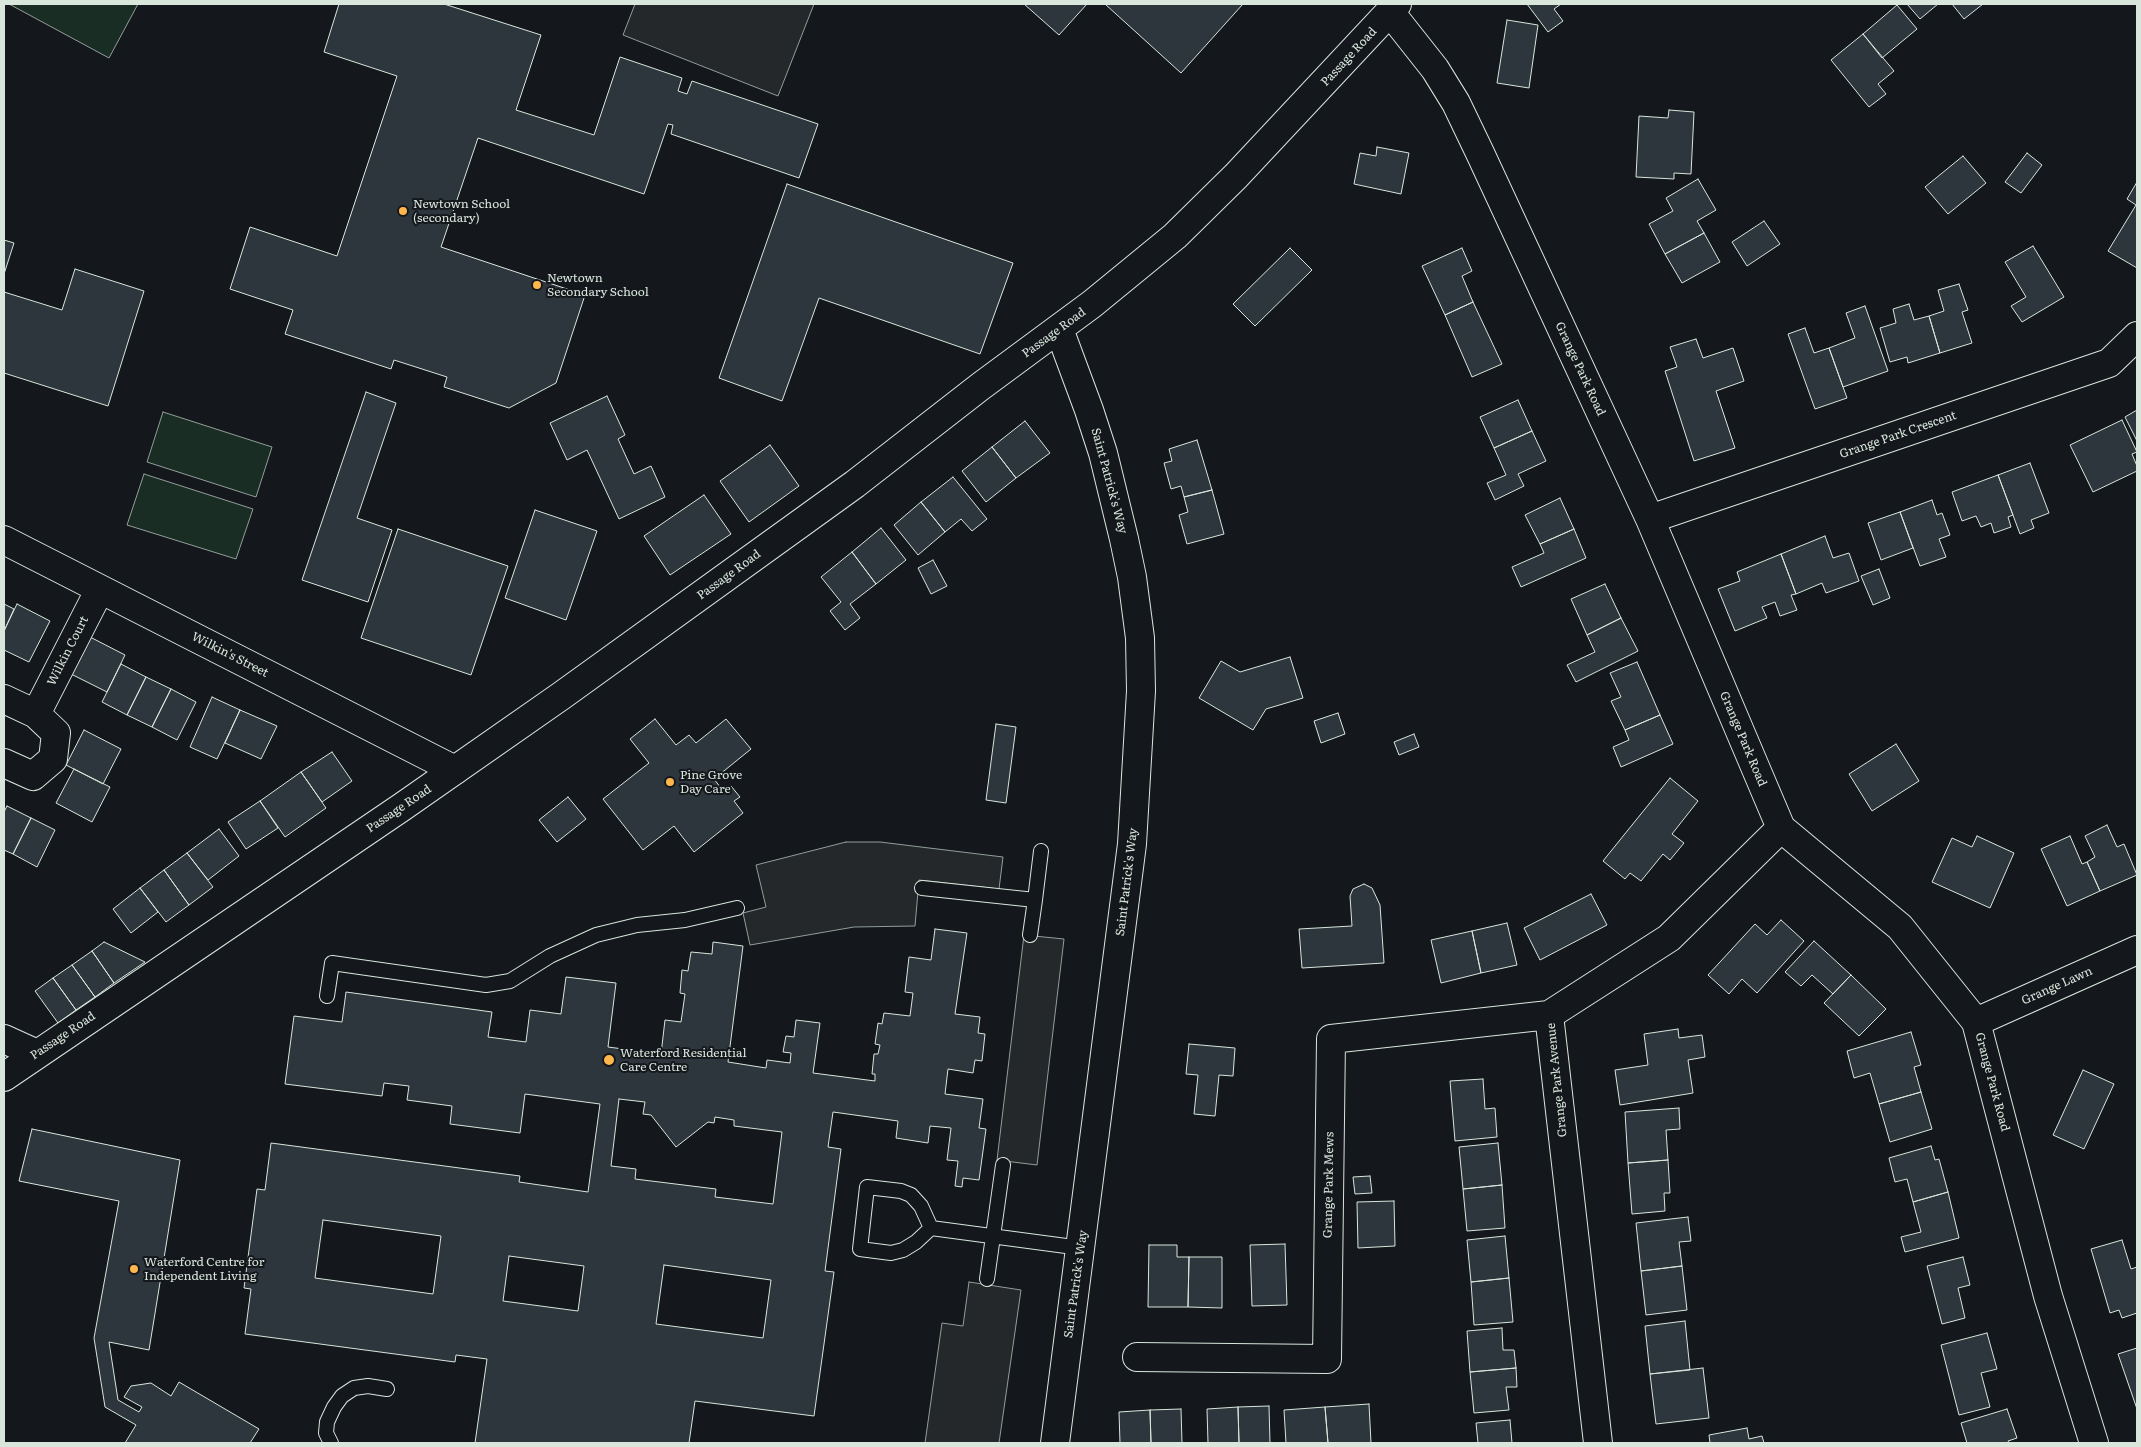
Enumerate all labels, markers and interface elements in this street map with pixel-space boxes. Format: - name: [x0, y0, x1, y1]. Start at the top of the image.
- street label: Passage Road: [1318, 25, 1380, 89]
- place label: Newtown School (secondary): [413, 197, 510, 225]
- marker: Newtown School (secondary): [397, 205, 409, 217]
- place label: Newtown Secondary School: [547, 271, 649, 299]
- marker: Newtown Secondary School: [531, 279, 543, 291]
- street label: Passage Road: [1019, 305, 1089, 361]
- street label: Grange Park Road: [1552, 320, 1608, 418]
- street label: Grange Park Crescent: [1838, 408, 1958, 462]
- street label: Saint Patrick's Way: [1088, 427, 1130, 535]
- street label: Passage Road: [694, 547, 764, 603]
- street label: Wilkin Court: [44, 614, 92, 688]
- street label: Wilkin's Street: [189, 629, 271, 681]
- street label: Grange Park Road: [1716, 689, 1770, 789]
- place label: Pine Grove Day Care: [680, 768, 742, 796]
- marker: Pine Grove Day Care: [664, 776, 676, 788]
- street label: Passage Road: [364, 782, 434, 836]
- street label: Saint Patrick's Way: [1113, 827, 1141, 937]
- street label: Grange Lawn: [2019, 964, 2095, 1008]
- street label: Passage Road: [28, 1009, 98, 1063]
- street label: Grange Park Avenue: [1544, 1022, 1570, 1138]
- street label: Grange Park Road: [1972, 1031, 2012, 1133]
- place label: Waterford Residential Care Centre: [620, 1046, 746, 1074]
- marker: Waterford Residential Care Centre: [602, 1053, 616, 1067]
- street label: Grange Park Mews: [1321, 1132, 1337, 1238]
- street label: Saint Patrick's Way: [1061, 1229, 1091, 1339]
- place label: Waterford Centre for Independent Living: [144, 1255, 264, 1283]
- marker: Waterford Centre for Independent Living: [128, 1263, 140, 1275]

